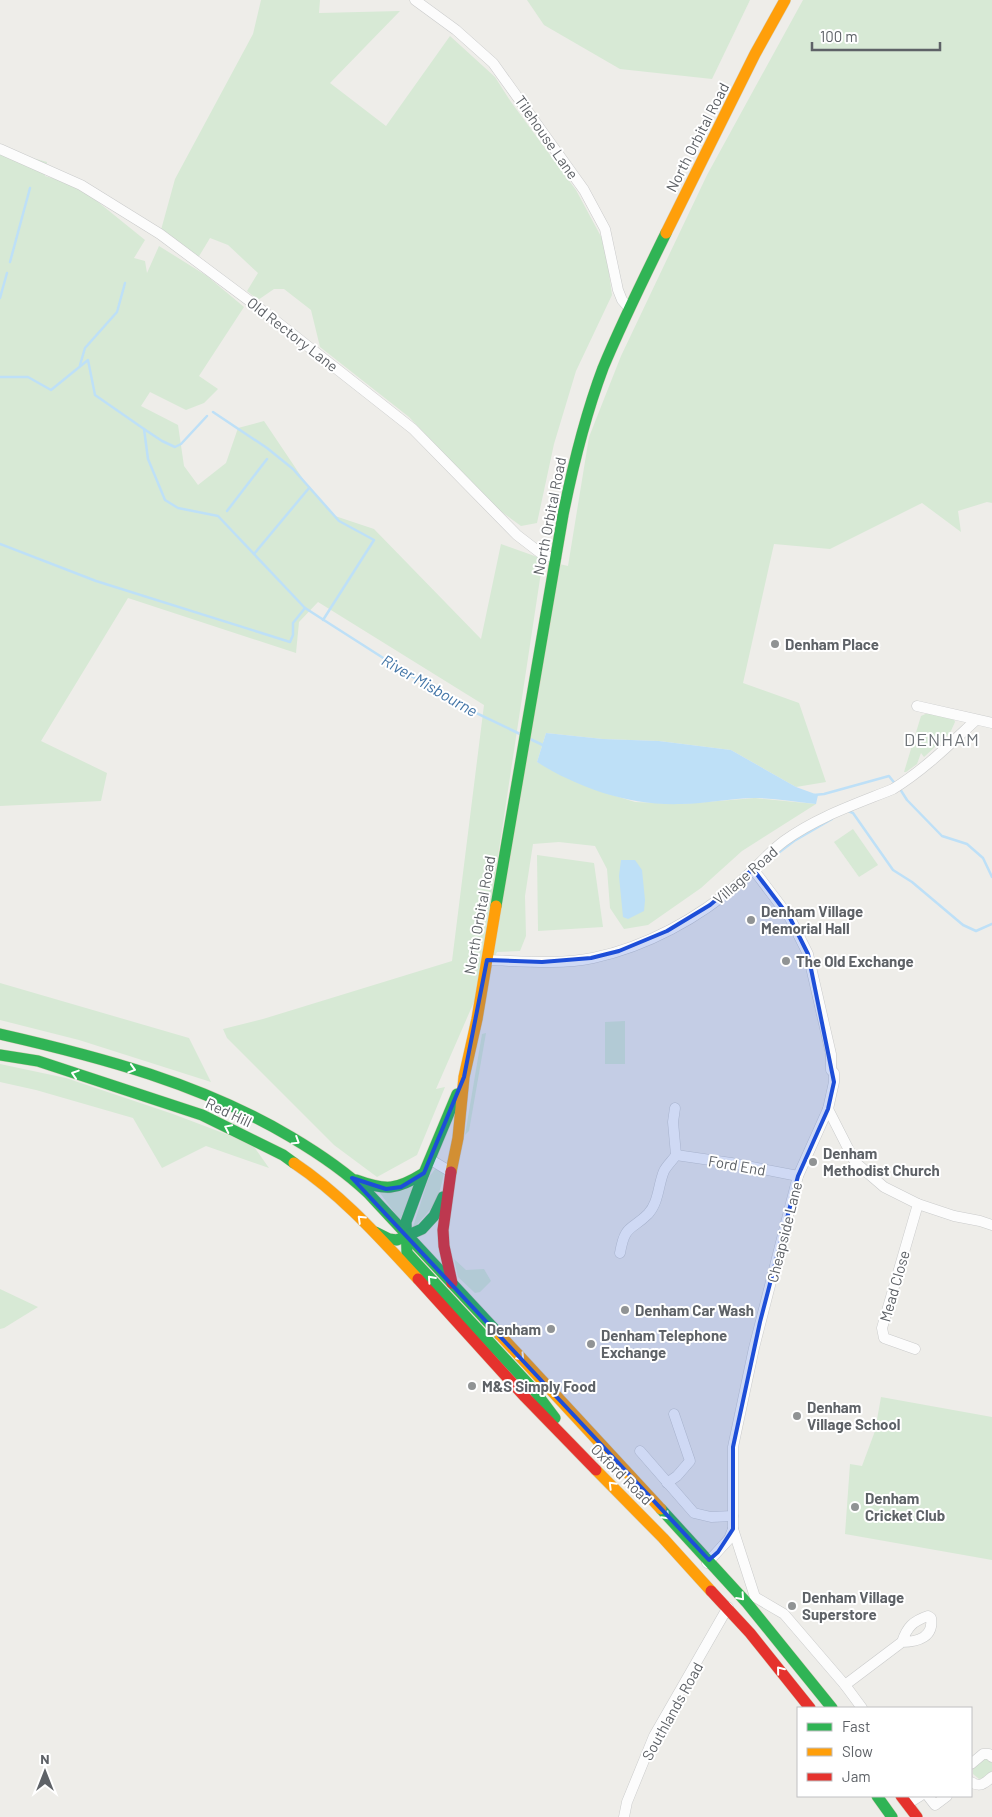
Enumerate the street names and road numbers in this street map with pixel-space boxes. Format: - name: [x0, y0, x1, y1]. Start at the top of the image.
- street label: North Orbital Road: [662, 79, 732, 195]
- street label: Tilehouse Lane: [511, 92, 583, 182]
- street label: Old Rectory Lane: [244, 293, 342, 375]
- street label: North Orbital Road: [529, 455, 569, 577]
- street label: Village Road: [709, 842, 781, 908]
- street label: North Orbital Road: [460, 854, 498, 976]
- street label: Red Hill: [203, 1094, 255, 1130]
- street label: Ford End: [707, 1151, 767, 1179]
- street label: Cheapside Lane: [763, 1180, 805, 1284]
- street label: Mead Close: [875, 1248, 913, 1324]
- street label: Oxford Road: [588, 1440, 656, 1508]
- street label: Southlands Road: [638, 1659, 706, 1763]

